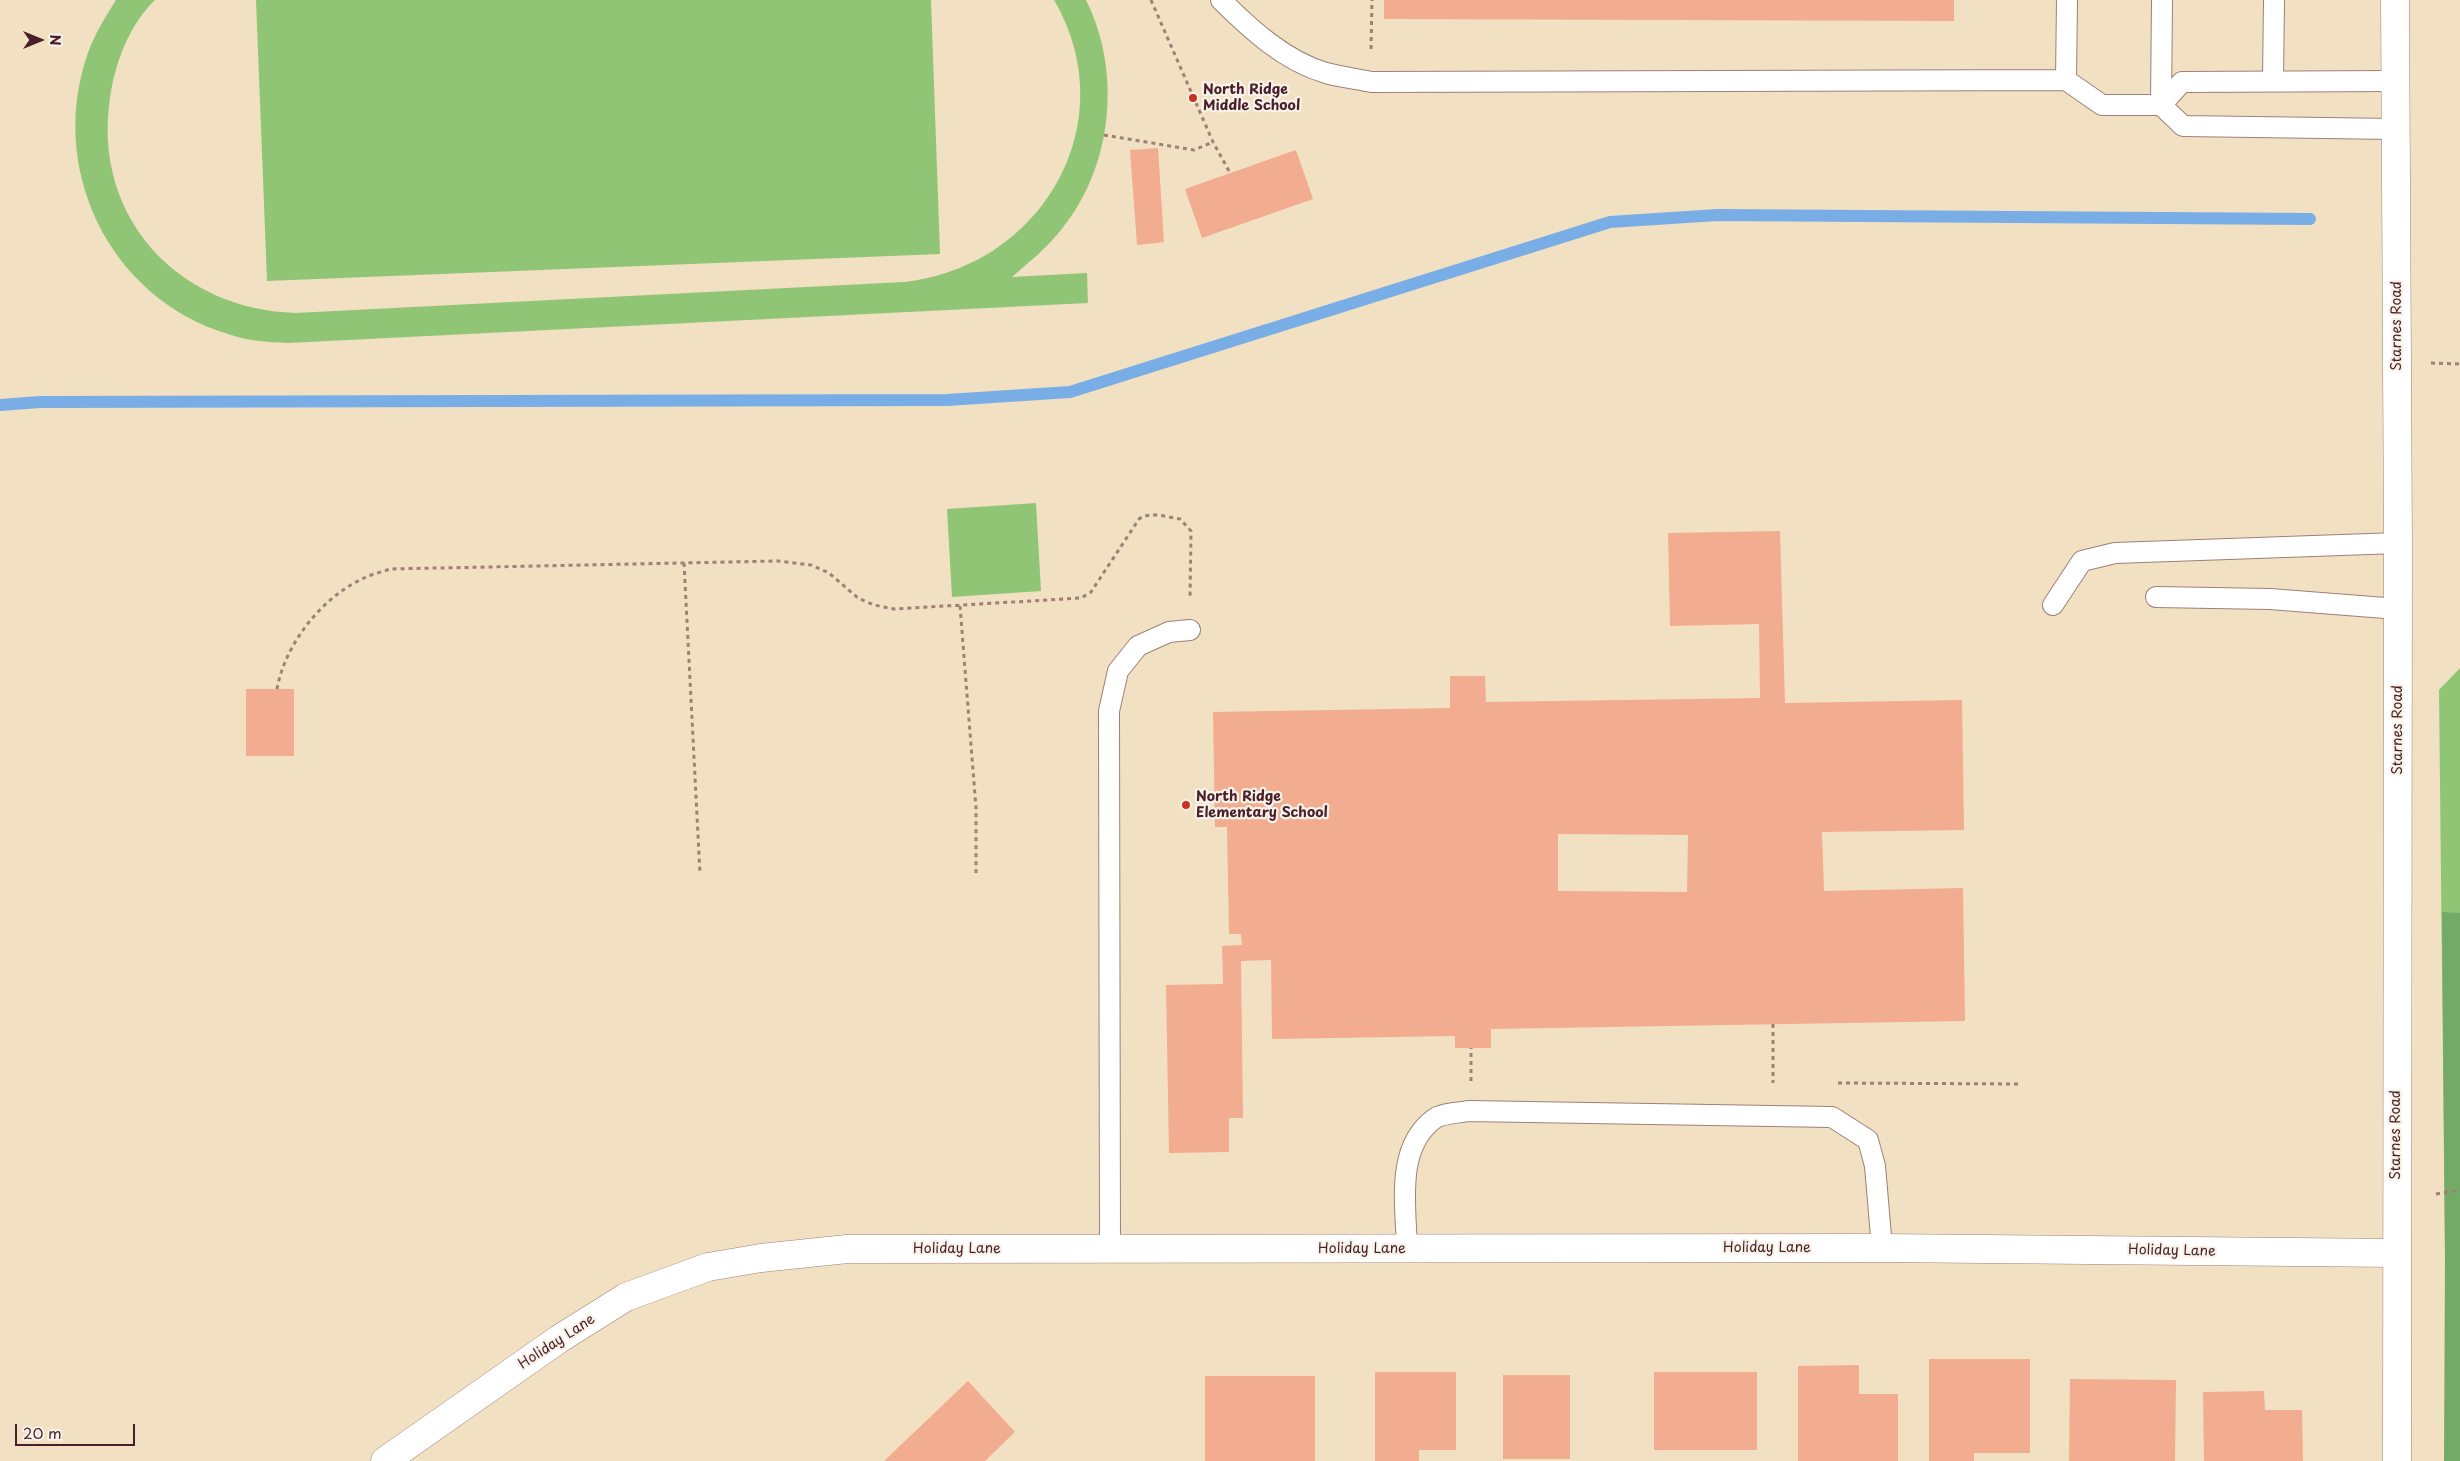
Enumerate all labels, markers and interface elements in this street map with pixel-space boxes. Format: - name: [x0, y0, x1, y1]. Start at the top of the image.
- north arrow: [15, 15, 65, 65]
- text: N: [45, 34, 66, 46]
- place label: North Ridge Middle School: [1203, 82, 1300, 114]
- marker: North Ridge Middle School: [1187, 92, 1199, 104]
- street label: Starnes Road: [2389, 281, 2405, 371]
- street label: Starnes Road: [2390, 685, 2406, 775]
- place label: North Ridge Elementary School: [1196, 789, 1328, 822]
- marker: North Ridge Elementary School: [1180, 799, 1192, 811]
- street label: Starnes Road: [2388, 1090, 2404, 1180]
- street label: Holiday Lane: [1723, 1240, 1811, 1256]
- street label: Holiday Lane: [913, 1241, 1001, 1257]
- street label: Holiday Lane: [1318, 1241, 1406, 1257]
- street label: Holiday Lane: [2128, 1242, 2216, 1260]
- street label: Holiday Lane: [516, 1311, 598, 1373]
- scale bar: [18, 1414, 138, 1446]
- text: 20 m: [23, 1421, 62, 1444]

